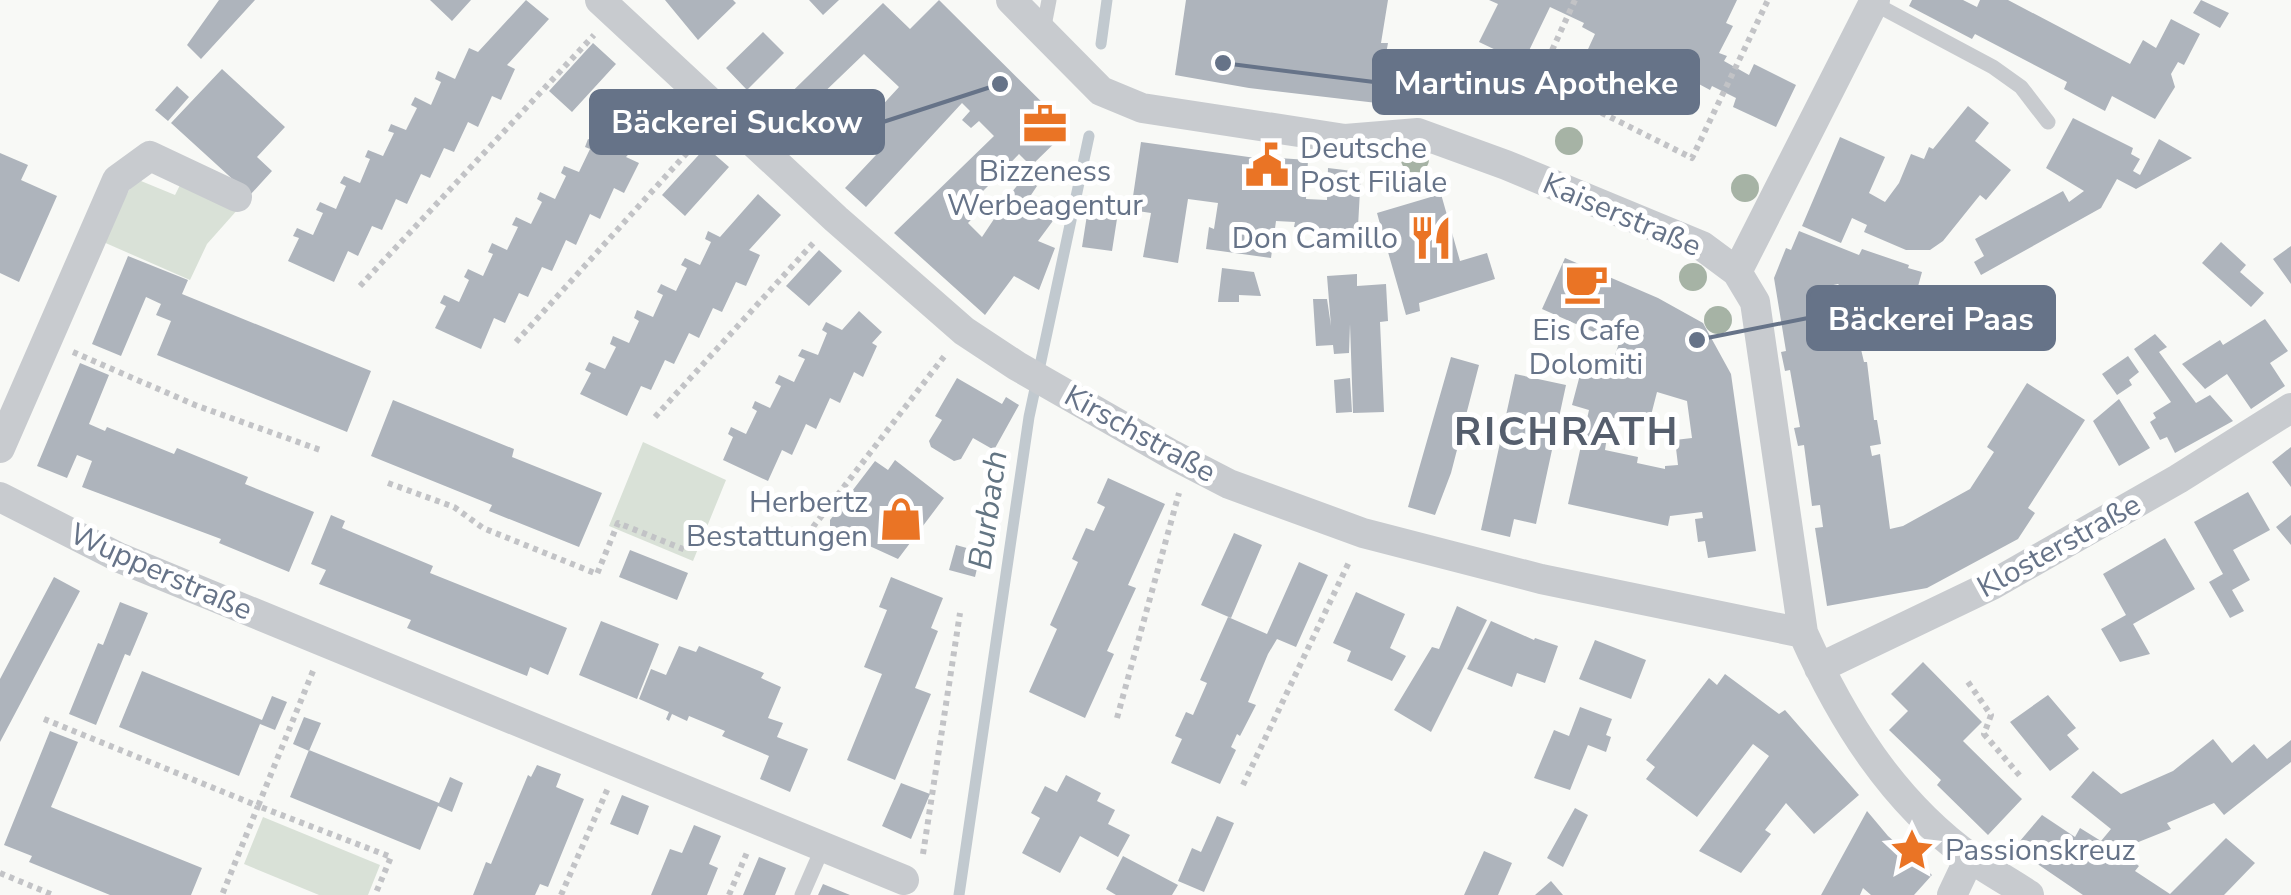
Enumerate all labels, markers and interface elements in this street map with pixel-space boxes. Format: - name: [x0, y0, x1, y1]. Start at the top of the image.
- callout: Martinus Apotheke: [1374, 51, 1698, 113]
- text: Martinus Apotheke: [1394, 62, 1678, 105]
- callout: Bäckerei Suckow: [591, 91, 883, 153]
- office icon: Bizzeness Werbeagentur: [1021, 100, 1069, 148]
- text: Bäckerei Suckow: [611, 101, 863, 144]
- place label: Deutsche Post Filiale: [1300, 128, 1447, 203]
- public building icon: Deutsche Post Filiale: [1243, 141, 1291, 189]
- place label: Bizzeness Werbeagentur: [947, 151, 1143, 226]
- street label: Kaiserstraße: [1537, 163, 1707, 267]
- restaurant icon: Don Camillo: [1407, 214, 1455, 262]
- place label: Don Camillo: [1232, 218, 1398, 259]
- cafe icon: Eis Cafe Dolomiti: [1562, 259, 1610, 307]
- callout: Bäckerei Paas: [1808, 287, 2054, 349]
- text: Bäckerei Paas: [1828, 298, 2034, 341]
- place label: Eis Cafe Dolomiti: [1529, 310, 1643, 385]
- street label: Kirschstraße: [1057, 376, 1223, 492]
- district label: RICHRATH: [1454, 405, 1680, 459]
- water label: Burbach: [958, 448, 1018, 572]
- place label: Herbertz Bestattungen: [686, 482, 868, 557]
- street label: Klosterstraße: [1970, 484, 2148, 608]
- shop icon: Herbertz Bestattungen: [877, 495, 925, 543]
- street label: Wupperstraße: [63, 513, 259, 631]
- place icon: Passionskreuz: [1888, 826, 1936, 874]
- place label: Passionskreuz: [1945, 830, 2135, 871]

